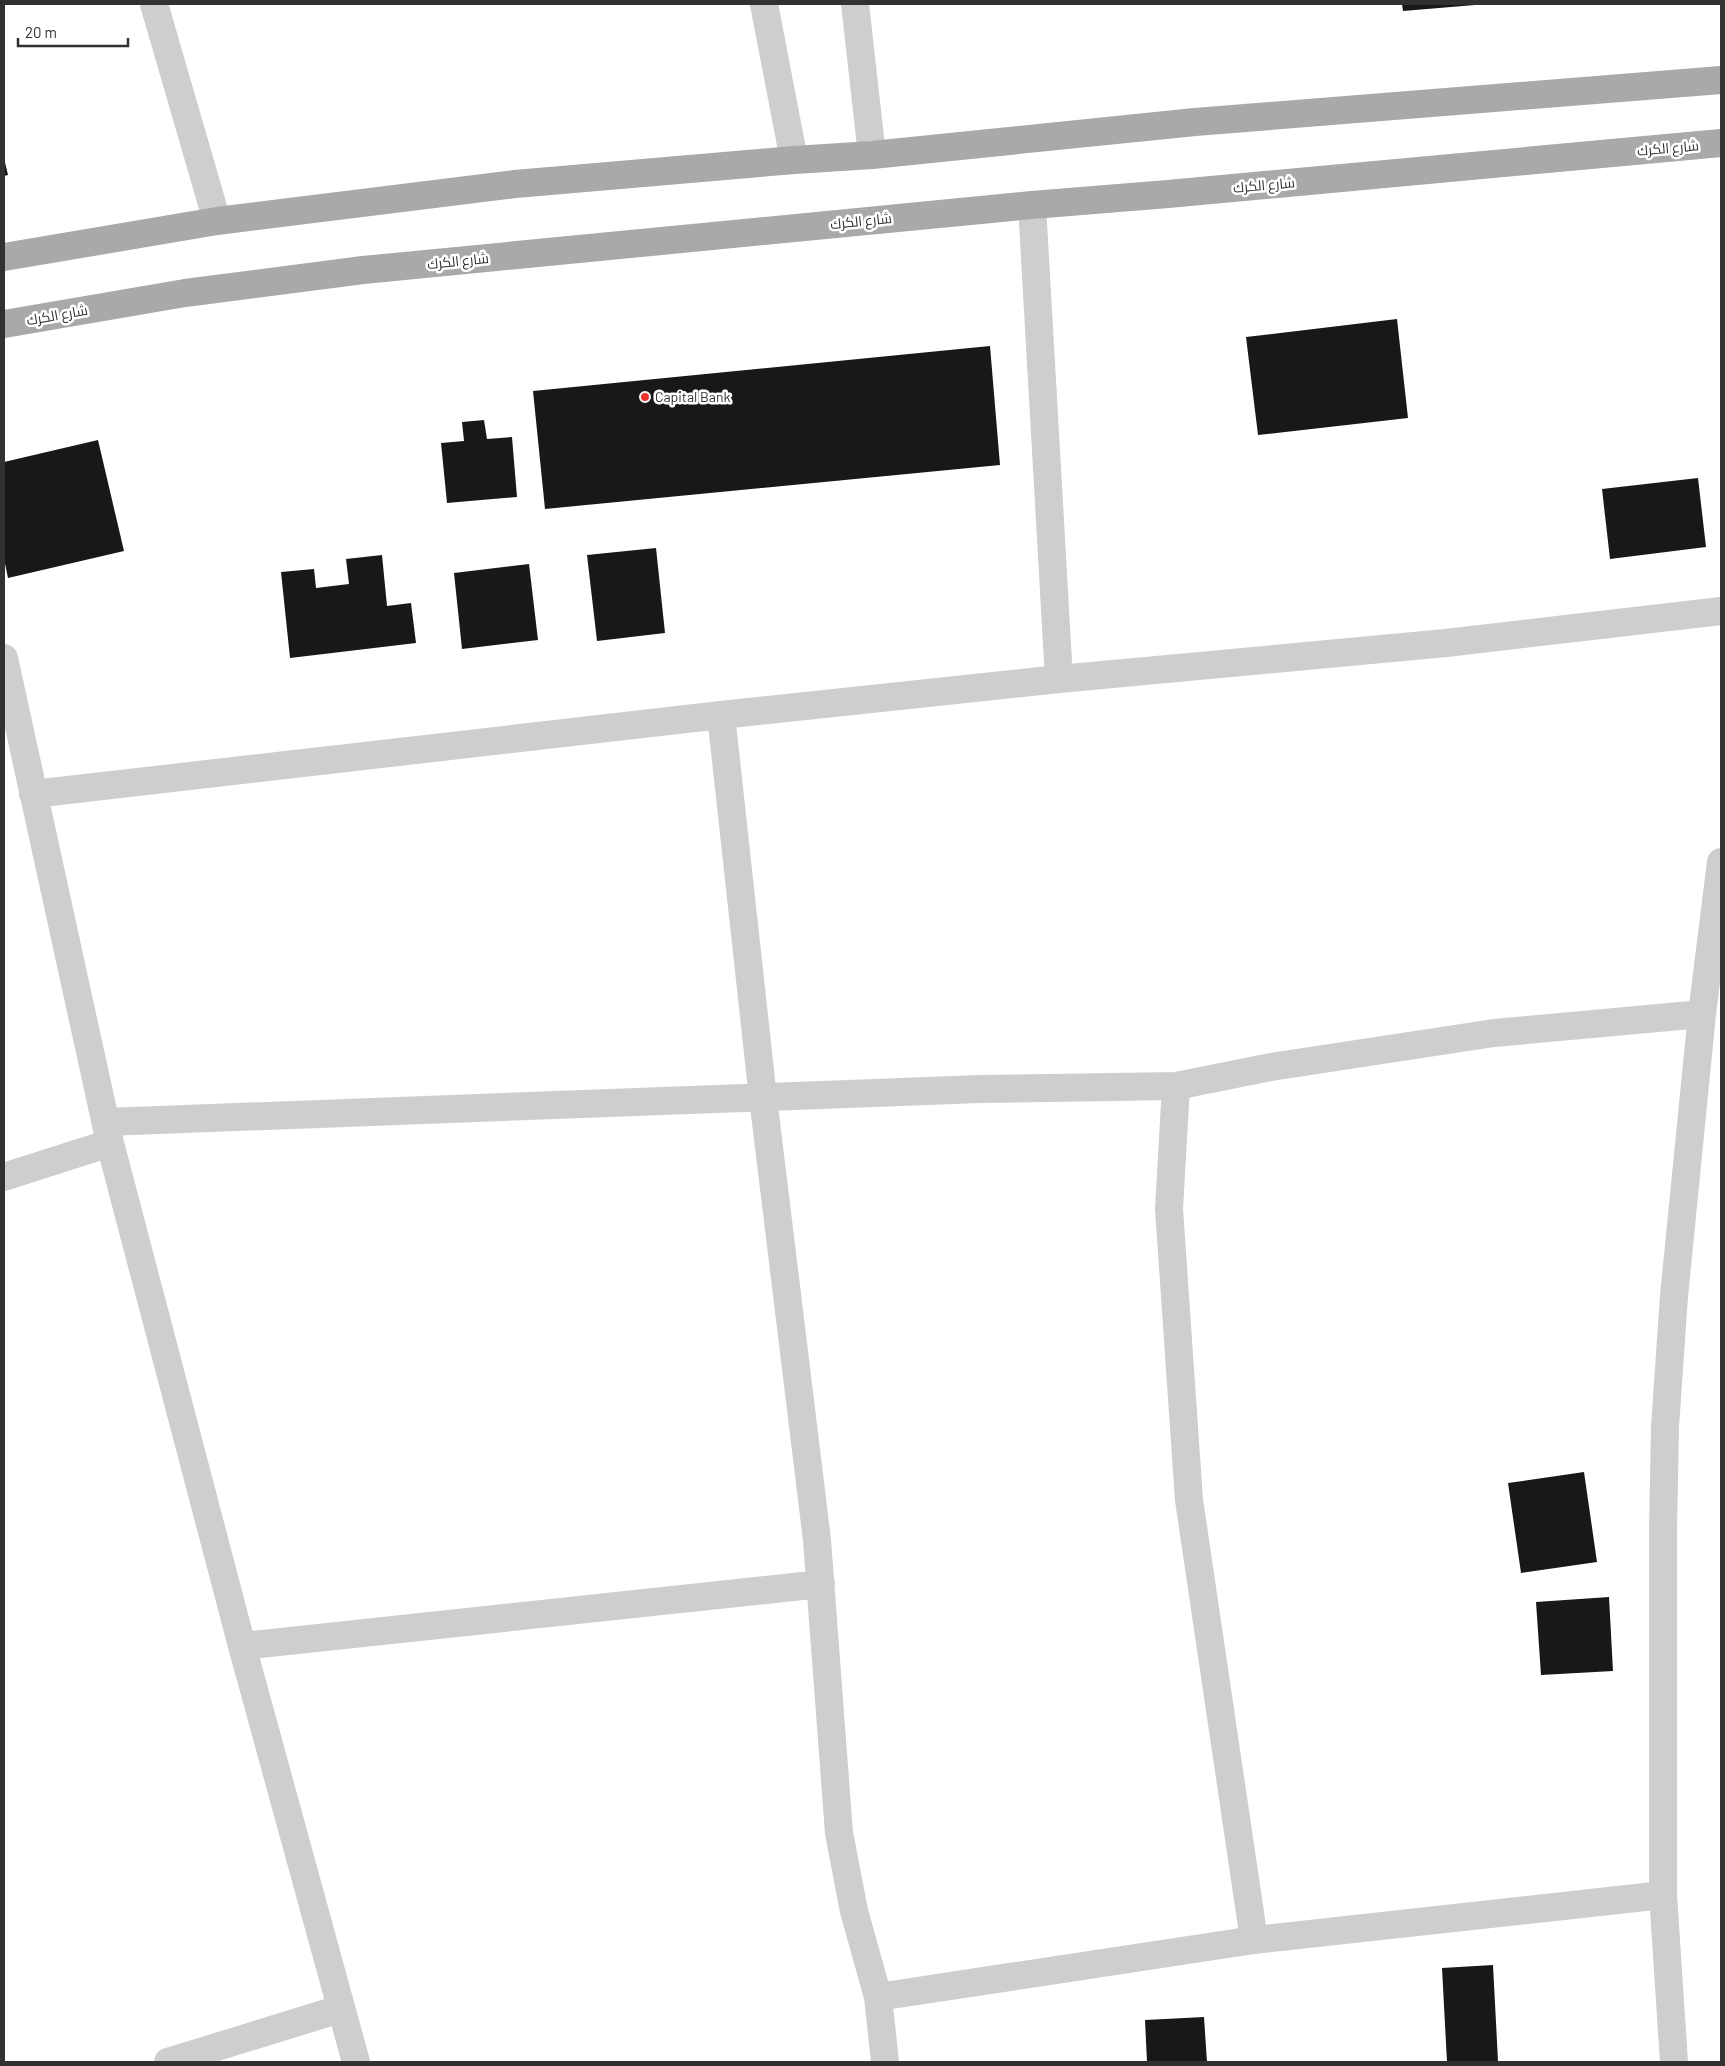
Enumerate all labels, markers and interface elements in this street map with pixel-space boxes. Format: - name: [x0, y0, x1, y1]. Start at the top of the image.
- scale bar: [18, 15, 128, 47]
- text: 20 m: [25, 23, 57, 41]
- street label: شارع الكرك: [1636, 136, 1700, 160]
- street label: شارع الكرك: [1232, 173, 1296, 197]
- street label: شارع الكرك: [829, 209, 893, 233]
- street label: شارع الكرك: [426, 249, 490, 273]
- street label: شارع الكرك: [25, 301, 89, 329]
- place label: Capital Bank: [655, 388, 731, 405]
- marker: Capital Bank: [639, 391, 651, 403]

